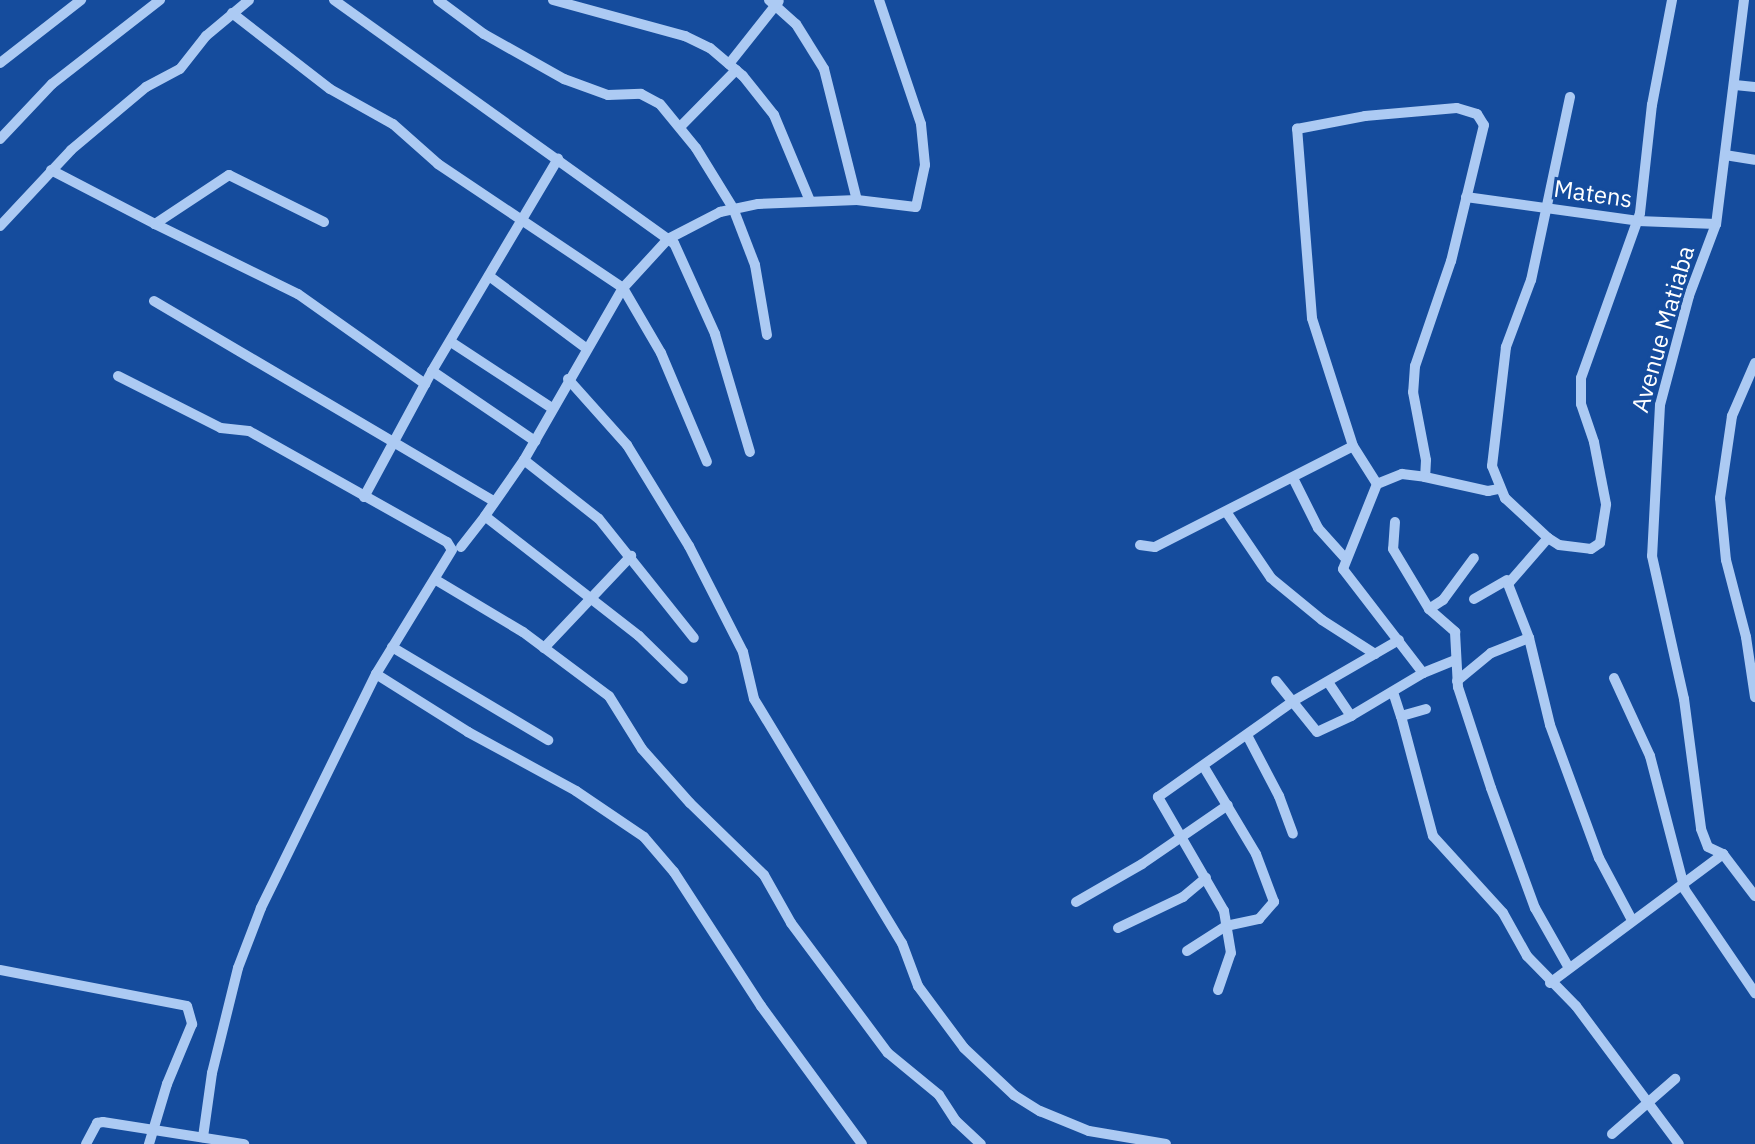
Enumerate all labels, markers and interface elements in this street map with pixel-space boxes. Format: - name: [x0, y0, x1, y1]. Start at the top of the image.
- street label: Matens: [1552, 174, 1634, 214]
- street label: Avenue Matiaba: [1625, 242, 1701, 416]

